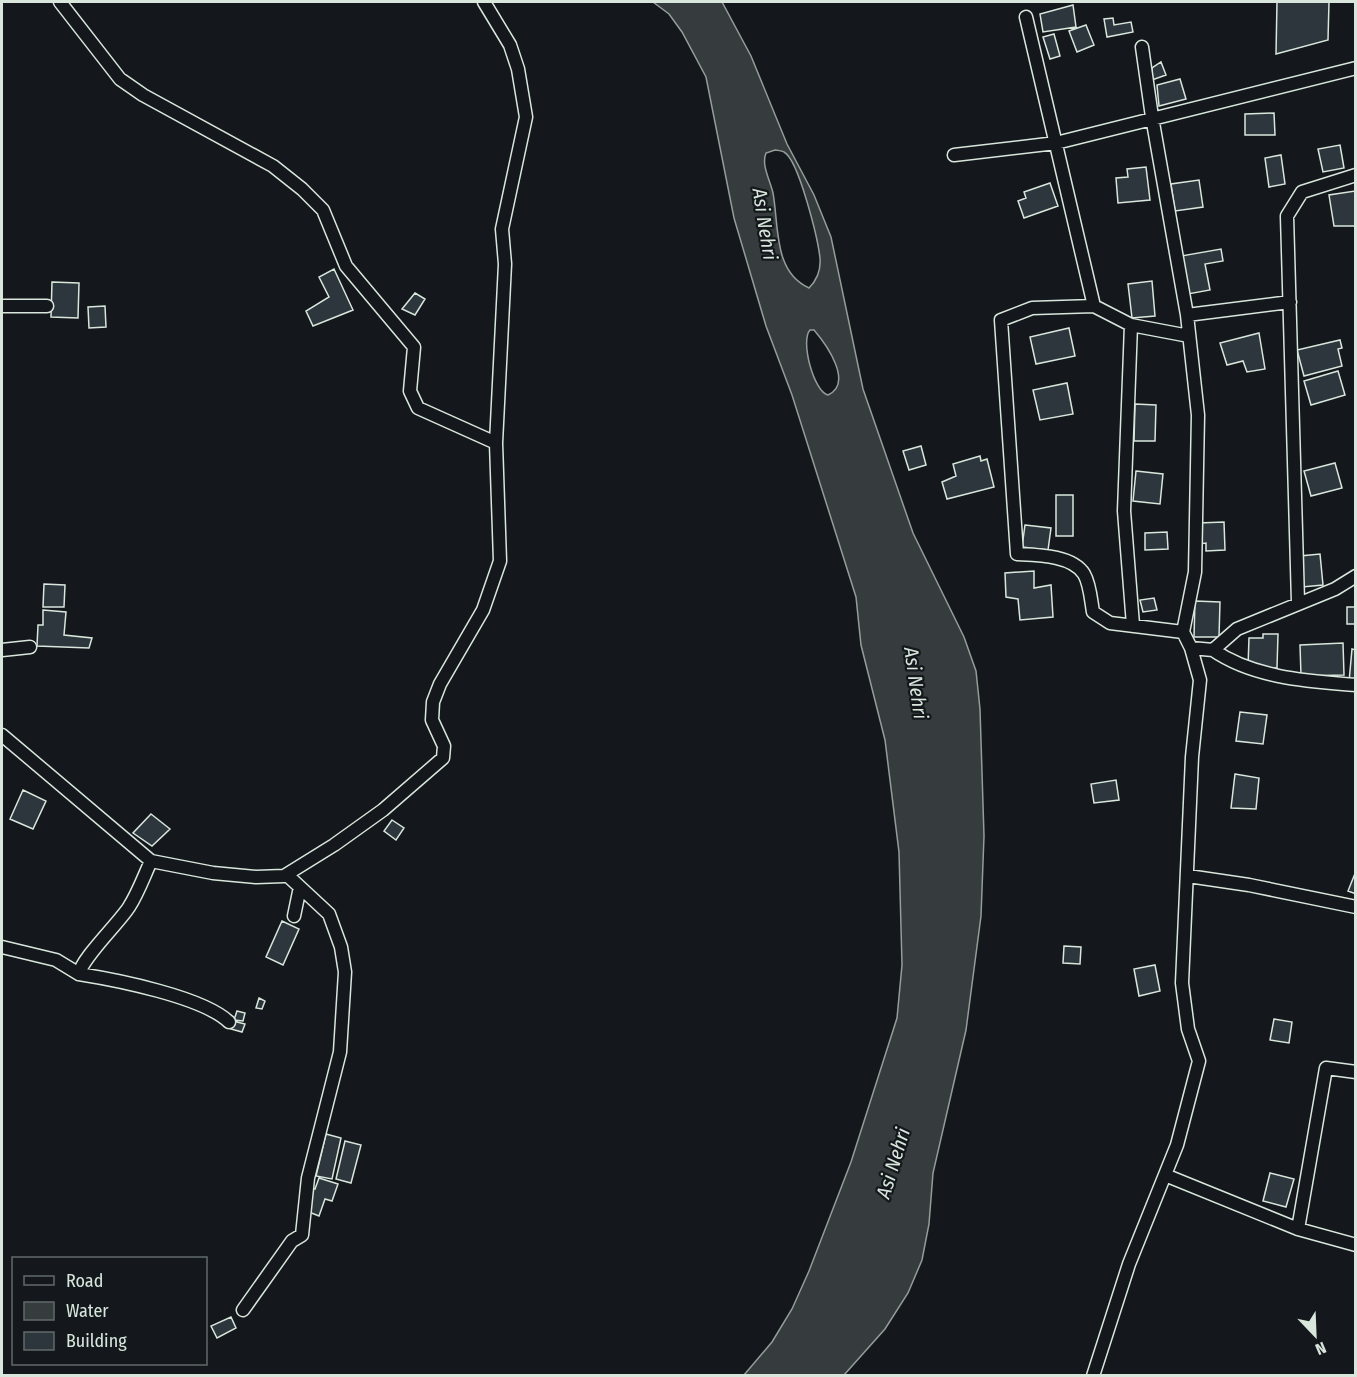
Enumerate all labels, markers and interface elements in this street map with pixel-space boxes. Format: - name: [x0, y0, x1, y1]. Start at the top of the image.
- water label: Asi Nehri: [747, 185, 783, 262]
- water label: Asi Nehri: [899, 644, 933, 721]
- water label: Asi Nehri: [871, 1125, 915, 1202]
- legend: [12, 1257, 207, 1365]
- text: Road: [66, 1270, 103, 1292]
- text: Water: [66, 1300, 109, 1322]
- north arrow: [1285, 1305, 1345, 1365]
- text: Building: [66, 1330, 127, 1352]
- text: N: [1313, 1338, 1329, 1359]

